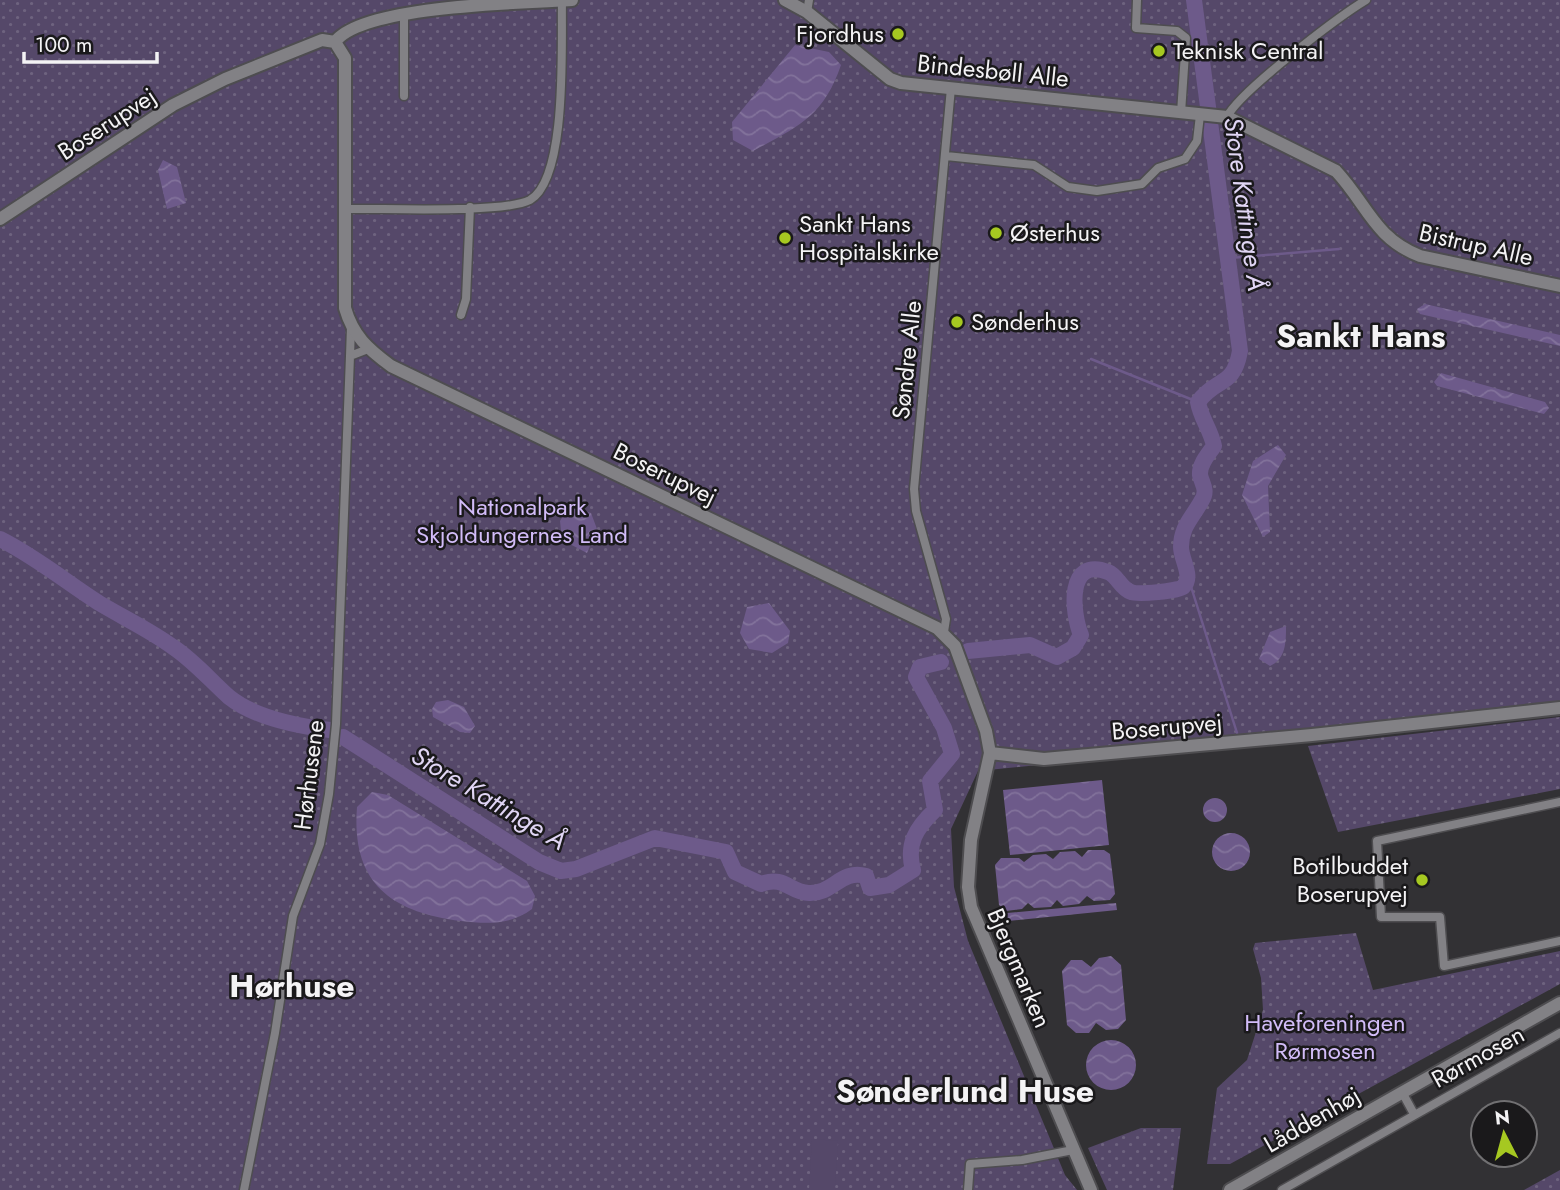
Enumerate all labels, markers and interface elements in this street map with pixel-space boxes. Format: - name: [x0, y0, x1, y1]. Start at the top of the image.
- place label: Fjordhus: [796, 16, 884, 51]
- scale bar: [24, 21, 158, 65]
- marker: Fjordhus: [890, 26, 906, 42]
- text: 100 m: [35, 30, 92, 60]
- place label: Teknisk Central: [1173, 33, 1323, 68]
- marker: Teknisk Central: [1151, 43, 1167, 59]
- street label: Bindesbøll Alle: [916, 45, 1071, 96]
- street label: Boserupvej: [51, 79, 163, 169]
- water label: Store Kattinge Å: [1214, 115, 1276, 293]
- place label: Sankt Hans Hospitalskirke: [799, 206, 939, 269]
- street label: Bistrup Alle: [1416, 214, 1537, 275]
- place label: Østerhus: [1010, 215, 1100, 250]
- marker: Østerhus: [988, 225, 1004, 241]
- marker: Sankt Hans Hospitalskirke: [777, 230, 793, 246]
- street label: Søndre Alle: [883, 299, 930, 421]
- place label: Sønderhus: [971, 304, 1079, 339]
- district label: Sankt Hans: [1276, 313, 1446, 359]
- marker: Sønderhus: [949, 314, 965, 330]
- street label: Boserupvej: [608, 433, 723, 514]
- park label: Nationalpark Skjoldungernes Land: [416, 489, 628, 552]
- street label: Boserupvej: [1110, 704, 1224, 749]
- street label: Hørhusene: [284, 718, 333, 832]
- water label: Store Kattinge Å: [404, 737, 574, 859]
- place label: Botilbuddet Boserupvej: [1292, 848, 1408, 911]
- marker: Botilbuddet Boserupvej: [1414, 872, 1430, 888]
- street label: Bjergmarken: [979, 903, 1060, 1033]
- district label: Hørhuse: [229, 963, 355, 1009]
- park label: Haveforeningen Rørmosen: [1244, 1005, 1406, 1068]
- street label: Rørmosen: [1425, 1017, 1531, 1096]
- district label: Sønderlund Huse: [836, 1068, 1094, 1114]
- street label: Låddenhøj: [1257, 1078, 1367, 1161]
- north arrow: [1469, 1099, 1539, 1169]
- text: N: [1493, 1103, 1511, 1132]

